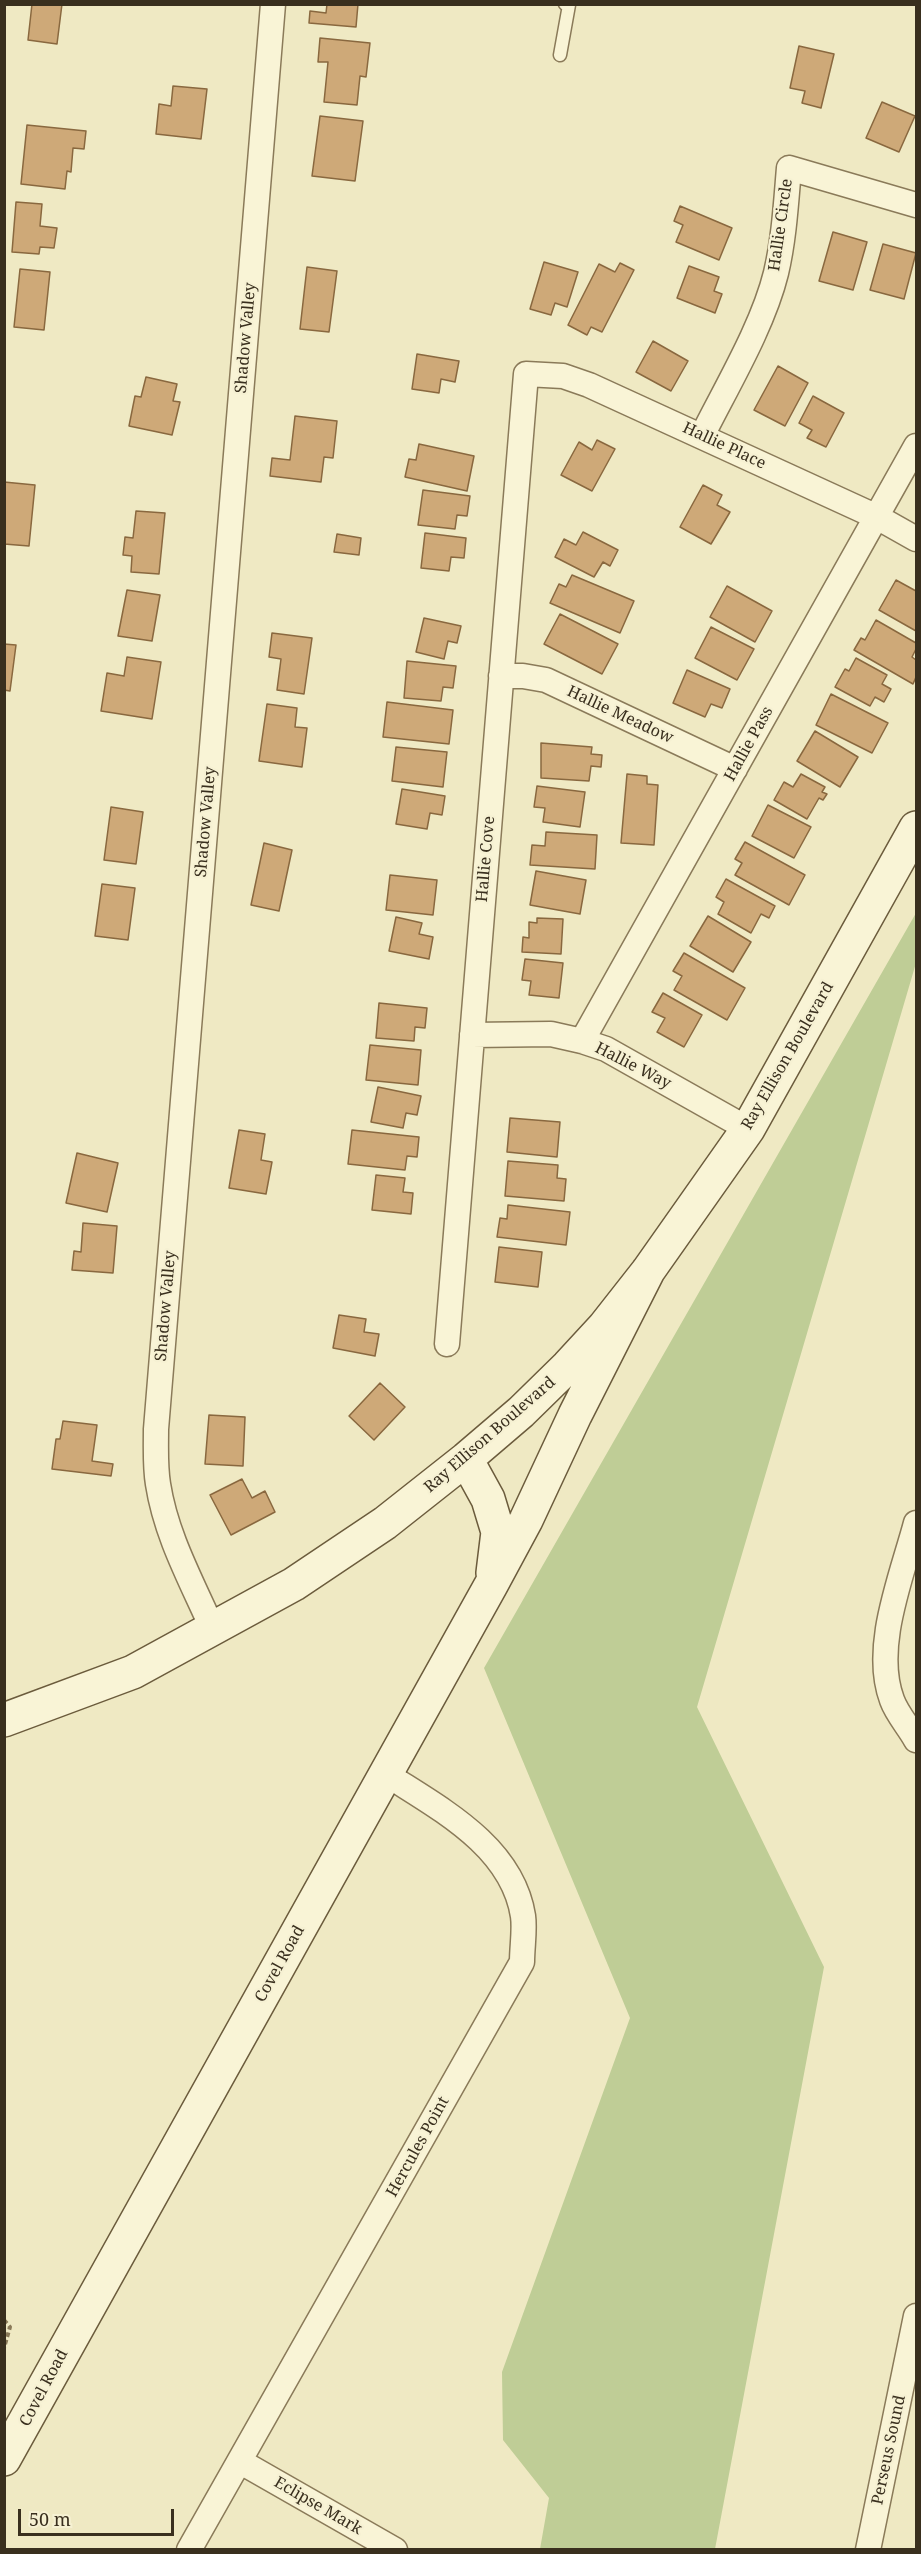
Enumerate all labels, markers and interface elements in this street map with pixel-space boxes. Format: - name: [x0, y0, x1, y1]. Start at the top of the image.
- street label: Hallie Circle: [765, 177, 797, 273]
- street label: Shadow Valley: [232, 282, 260, 394]
- street label: Hallie Place: [679, 418, 769, 474]
- street label: Hallie Meadow: [564, 682, 676, 748]
- street label: Hallie Pass: [721, 703, 777, 785]
- street label: Shadow Valley: [192, 766, 220, 878]
- street label: Hallie Cove: [473, 815, 499, 903]
- street label: Ray Ellison Boulevard: [738, 979, 838, 1133]
- street label: Hallie Way: [592, 1039, 674, 1093]
- street label: Shadow Valley: [152, 1250, 180, 1362]
- street label: Ray Ellison Boulevard: [421, 1373, 559, 1497]
- street label: Covel Road: [251, 1922, 309, 2006]
- street label: Hercules Point: [383, 2094, 453, 2200]
- street label: Covel Road: [16, 2346, 72, 2430]
- street label: Perseus Sound: [868, 2394, 910, 2506]
- street label: Eclipse Mark: [271, 2473, 365, 2539]
- scale bar: [21, 2497, 177, 2535]
- text: 50 m: [29, 2507, 71, 2531]

